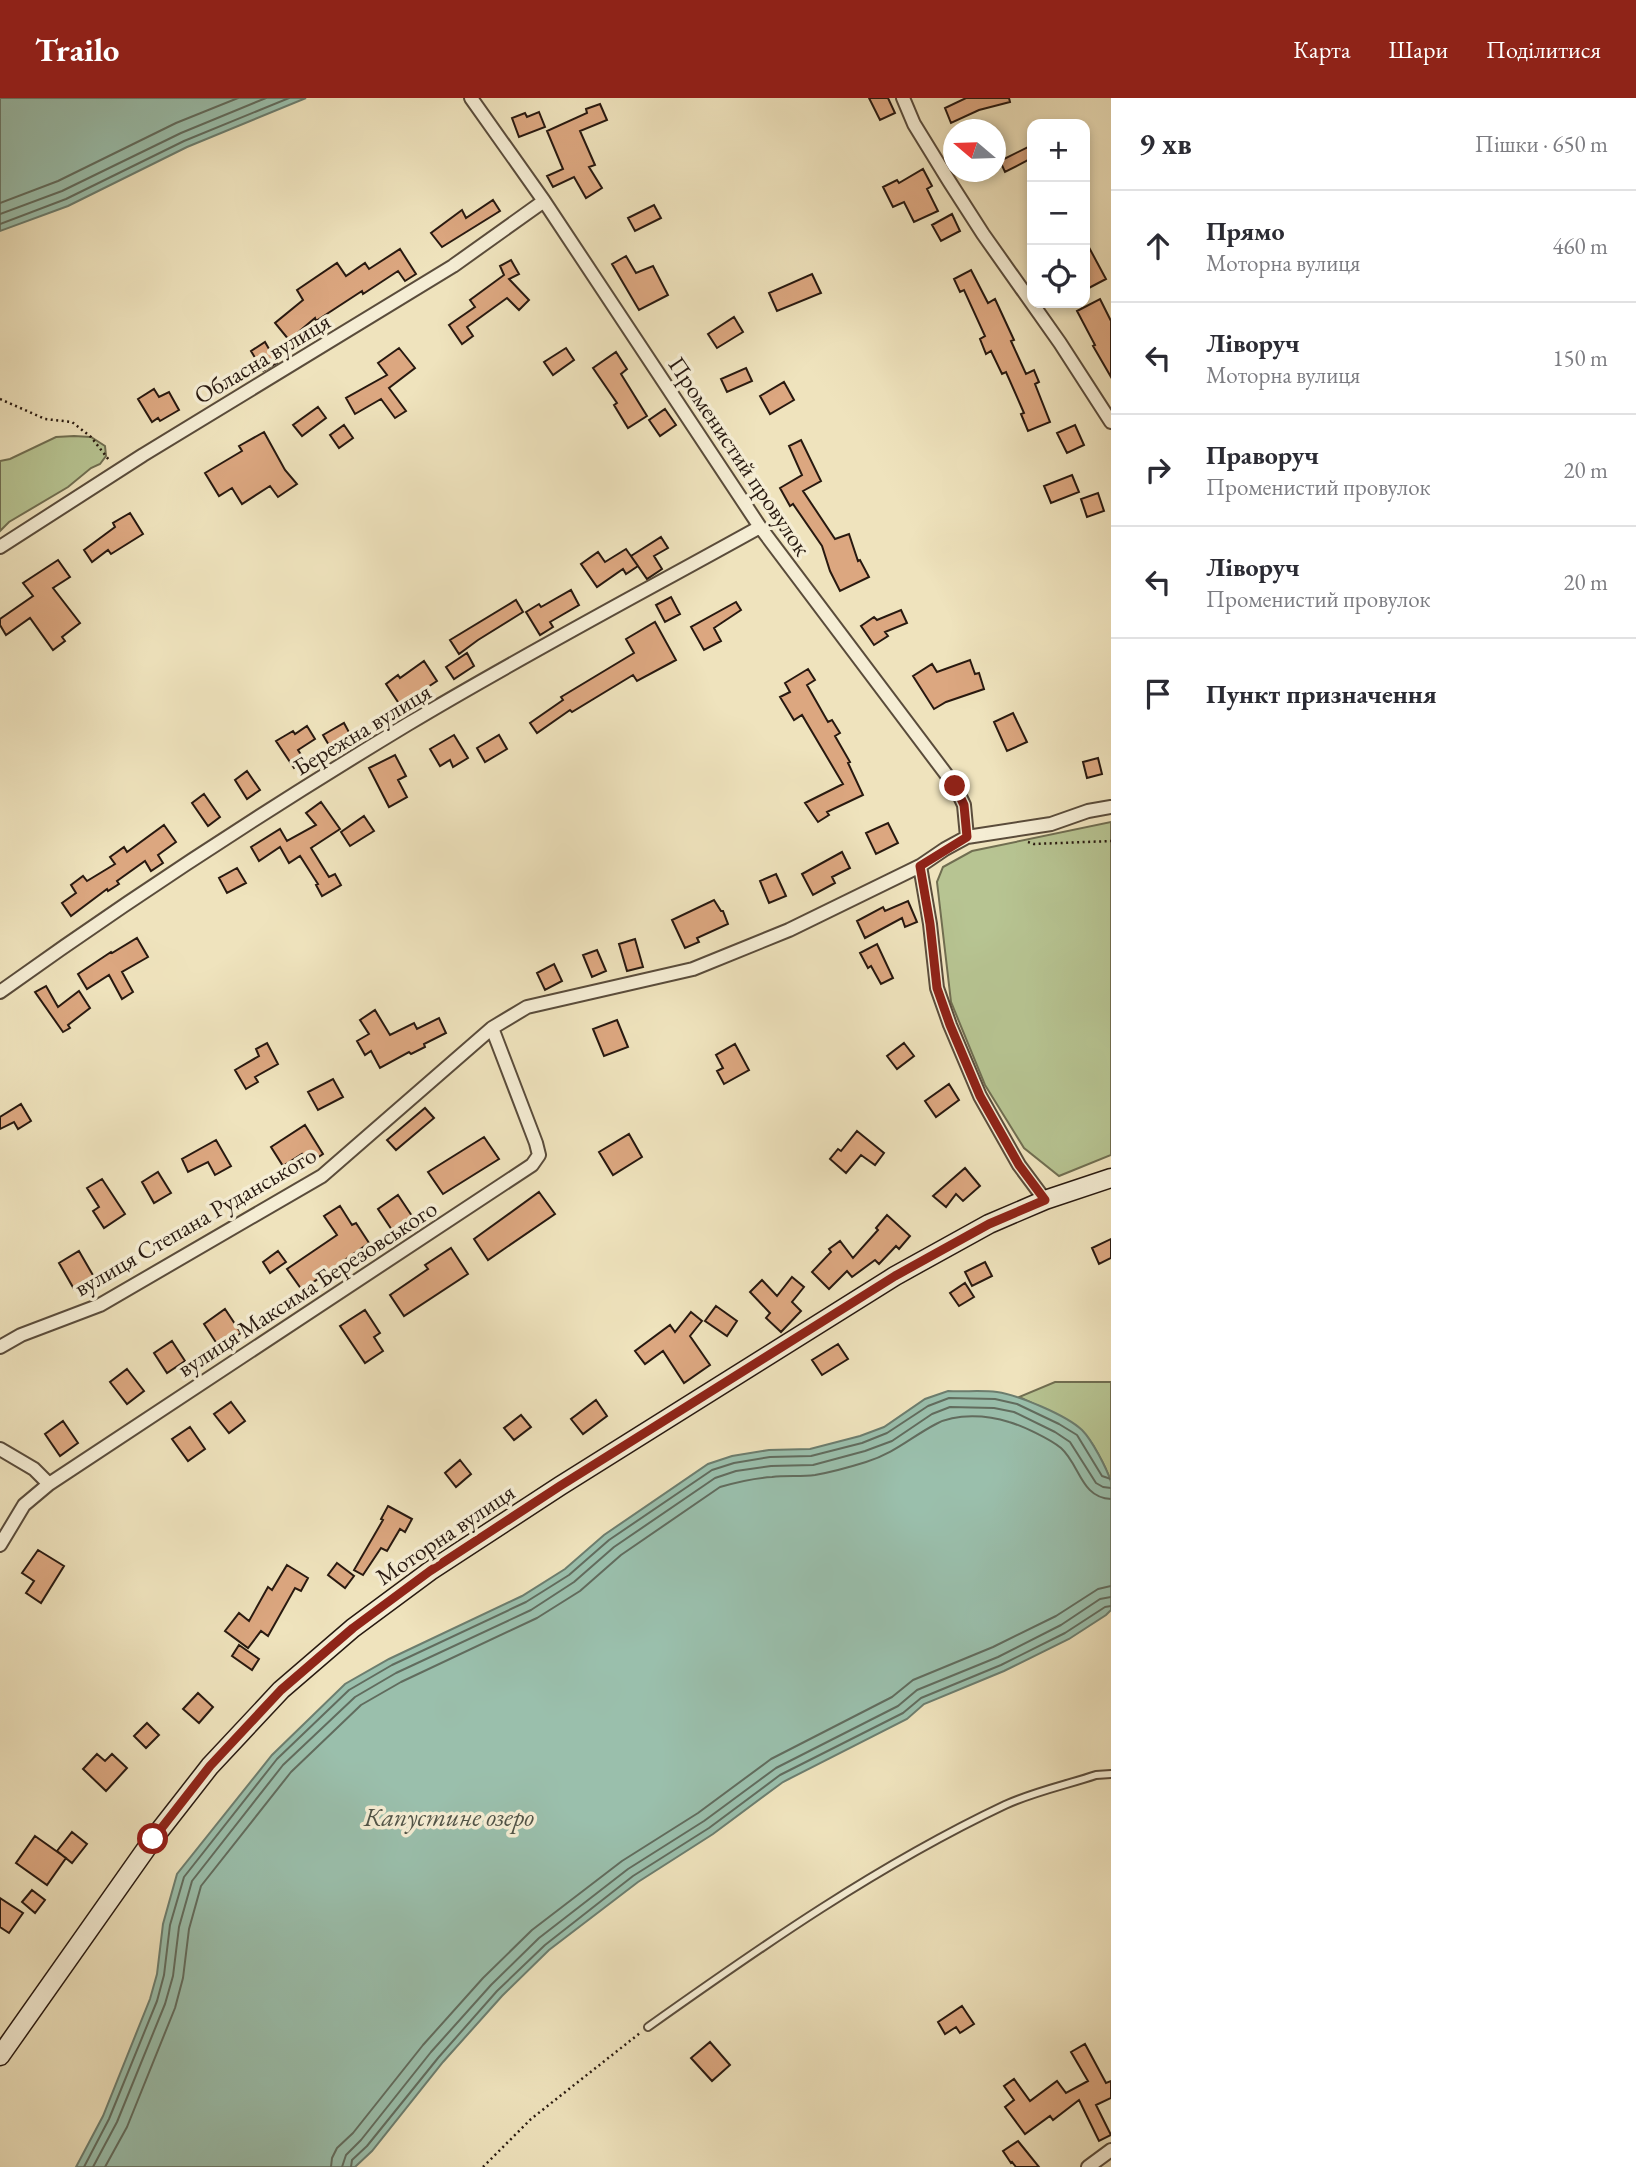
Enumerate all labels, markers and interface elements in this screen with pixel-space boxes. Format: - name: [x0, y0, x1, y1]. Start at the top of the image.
- text: Trailo: [35, 28, 119, 71]
- text: Карта: [1293, 34, 1351, 65]
- text: Шари: [1389, 34, 1448, 65]
- text: Поділитися: [1486, 34, 1601, 65]
- north arrow: [943, 119, 1006, 182]
- map controls: [1027, 119, 1090, 308]
- button: +: [1027, 119, 1090, 182]
- text: 9 хв: [1139, 124, 1192, 163]
- text: Пішки · 650 m: [1475, 129, 1608, 159]
- button: −: [1027, 182, 1090, 245]
- text: Прямо: [1206, 214, 1285, 248]
- icon: ahead: [1139, 227, 1177, 265]
- text: 460 m: [1552, 231, 1608, 261]
- button: locate: [1027, 245, 1090, 308]
- text: Моторна вулиця: [1206, 248, 1360, 278]
- street label: Обласна вулиця: [188, 305, 336, 411]
- text: Ліворуч: [1206, 326, 1300, 360]
- icon: left: [1139, 339, 1177, 377]
- text: 150 m: [1552, 343, 1608, 373]
- street label: Променистий провулок: [662, 350, 819, 562]
- text: Моторна вулиця: [1206, 360, 1360, 390]
- text: Праворуч: [1206, 438, 1319, 472]
- icon: right: [1139, 451, 1177, 489]
- text: 20 m: [1563, 455, 1608, 485]
- text: Променистий провулок: [1206, 472, 1431, 502]
- text: Ліворуч: [1206, 550, 1300, 584]
- icon: left: [1139, 563, 1177, 601]
- text: 20 m: [1563, 567, 1608, 597]
- text: Променистий провулок: [1206, 584, 1431, 614]
- icon: arrive: [1139, 675, 1177, 713]
- street label: Бережна вулиця: [287, 676, 437, 782]
- text: Пункт призначення: [1206, 677, 1437, 711]
- route end: [939, 770, 970, 801]
- street label: вулиця Степана Руданського: [68, 1139, 322, 1303]
- street label: вулиця Максима Березовського: [171, 1192, 443, 1384]
- street label: Моторна вулиця: [370, 1476, 521, 1592]
- water label: Капустине озеро: [363, 1800, 534, 1834]
- route start: [137, 1823, 168, 1854]

